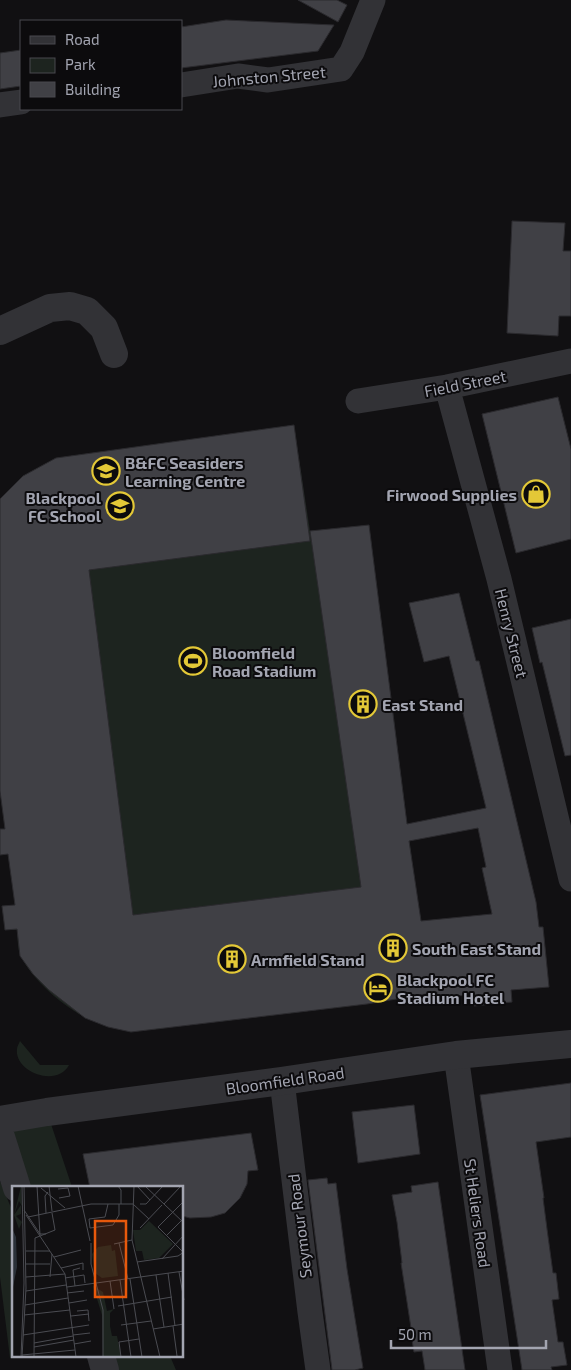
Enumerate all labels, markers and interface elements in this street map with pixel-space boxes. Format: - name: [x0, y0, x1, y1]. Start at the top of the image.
- legend: [20, 20, 182, 110]
- text: Road: [65, 30, 100, 48]
- text: Park: [65, 55, 96, 73]
- street label: Johnston Street: [212, 62, 326, 90]
- text: Building: [65, 80, 121, 98]
- street label: Field Street: [422, 366, 508, 400]
- place label: B&FC Seasiders Learning Centre: [125, 453, 245, 490]
- school or university icon: B&FC Seasiders Learning Centre: [91, 456, 121, 486]
- shop icon: Firwood Supplies: [521, 479, 551, 509]
- place label: Firwood Supplies: [386, 485, 517, 504]
- place label: Blackpool FC School: [26, 488, 102, 525]
- school or university icon: Blackpool FC School: [105, 491, 135, 521]
- street label: Henry Street: [492, 586, 532, 680]
- place label: Bloomfield Road Stadium: [212, 643, 316, 680]
- sports icon: Bloomfield Road Stadium: [178, 646, 208, 676]
- building icon: East Stand: [348, 689, 378, 719]
- place label: East Stand: [382, 695, 463, 714]
- building icon: South East Stand: [378, 933, 408, 963]
- place label: South East Stand: [412, 939, 541, 958]
- building icon: Armfield Stand: [217, 944, 247, 974]
- place label: Armfield Stand: [251, 950, 365, 969]
- place label: Blackpool FC Stadium Hotel: [397, 970, 505, 1007]
- hotel icon: Blackpool FC Stadium Hotel: [363, 973, 393, 1003]
- street label: Bloomfield Road: [225, 1062, 345, 1098]
- street label: St Heliers Road: [461, 1157, 495, 1269]
- street label: Seymour Road: [283, 1173, 315, 1279]
- inset map: [12, 1186, 184, 1358]
- scale bar: [391, 1318, 546, 1350]
- text: 50 m: [398, 1325, 432, 1343]

